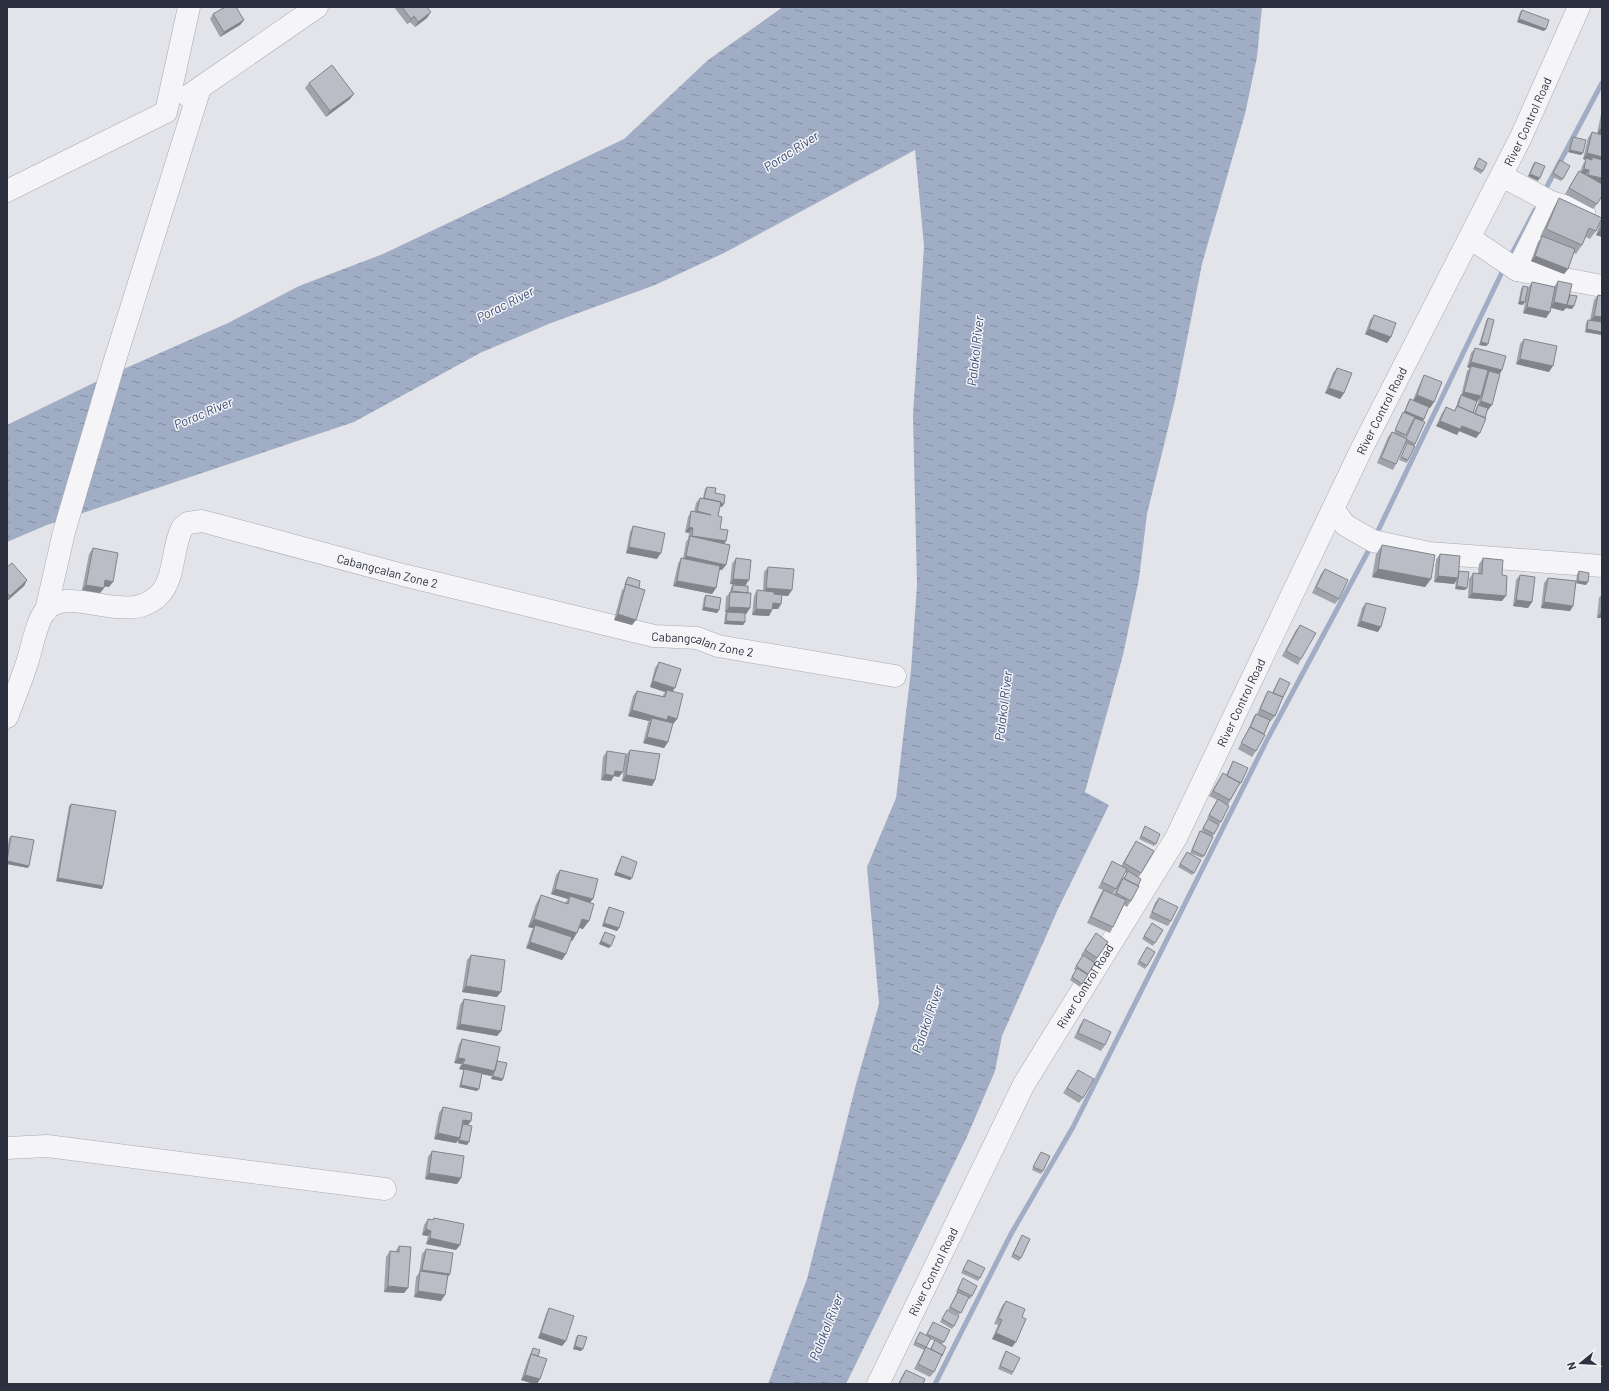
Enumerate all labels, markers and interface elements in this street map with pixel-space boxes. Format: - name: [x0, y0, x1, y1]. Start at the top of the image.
- street label: River Control Road: [1500, 75, 1554, 168]
- water label: Porac River: [760, 127, 822, 175]
- water label: Porac River: [474, 282, 537, 325]
- water label: Palakol River: [963, 315, 987, 387]
- street label: River Control Road: [1353, 364, 1409, 457]
- water label: Porac River: [171, 393, 235, 433]
- street label: Cabangcalan Zone 2: [335, 551, 439, 590]
- street label: Cabangcalan Zone 2: [651, 629, 755, 659]
- street label: River Control Road: [1214, 656, 1268, 749]
- water label: Palakol River: [991, 670, 1015, 742]
- street label: River Control Road: [1053, 941, 1116, 1031]
- water label: Palakol River: [908, 983, 946, 1055]
- street label: River Control Road: [905, 1225, 960, 1318]
- water label: Palakol River: [805, 1291, 847, 1363]
- north arrow: [1561, 1343, 1601, 1383]
- text: N: [1564, 1361, 1578, 1372]

